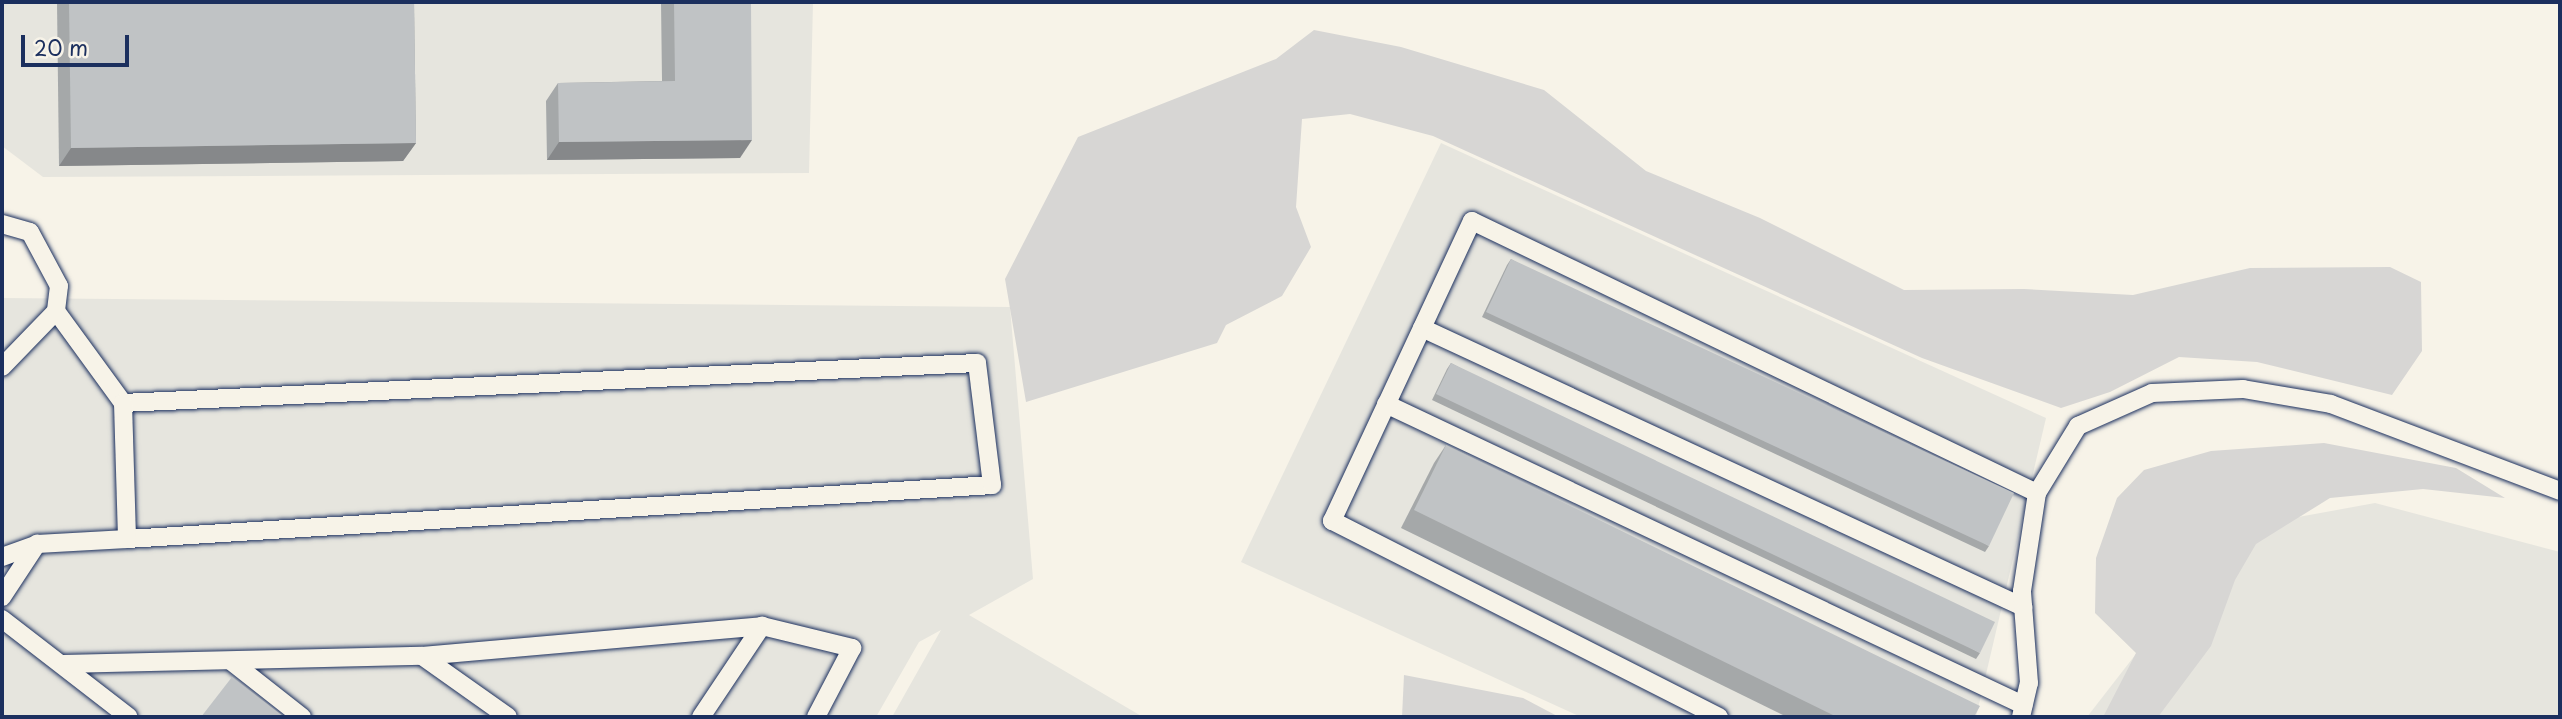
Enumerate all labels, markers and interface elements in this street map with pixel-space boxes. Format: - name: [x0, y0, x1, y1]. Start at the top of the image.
- scale bar: [24, 21, 133, 65]
- text: 20 m: [34, 31, 88, 63]

